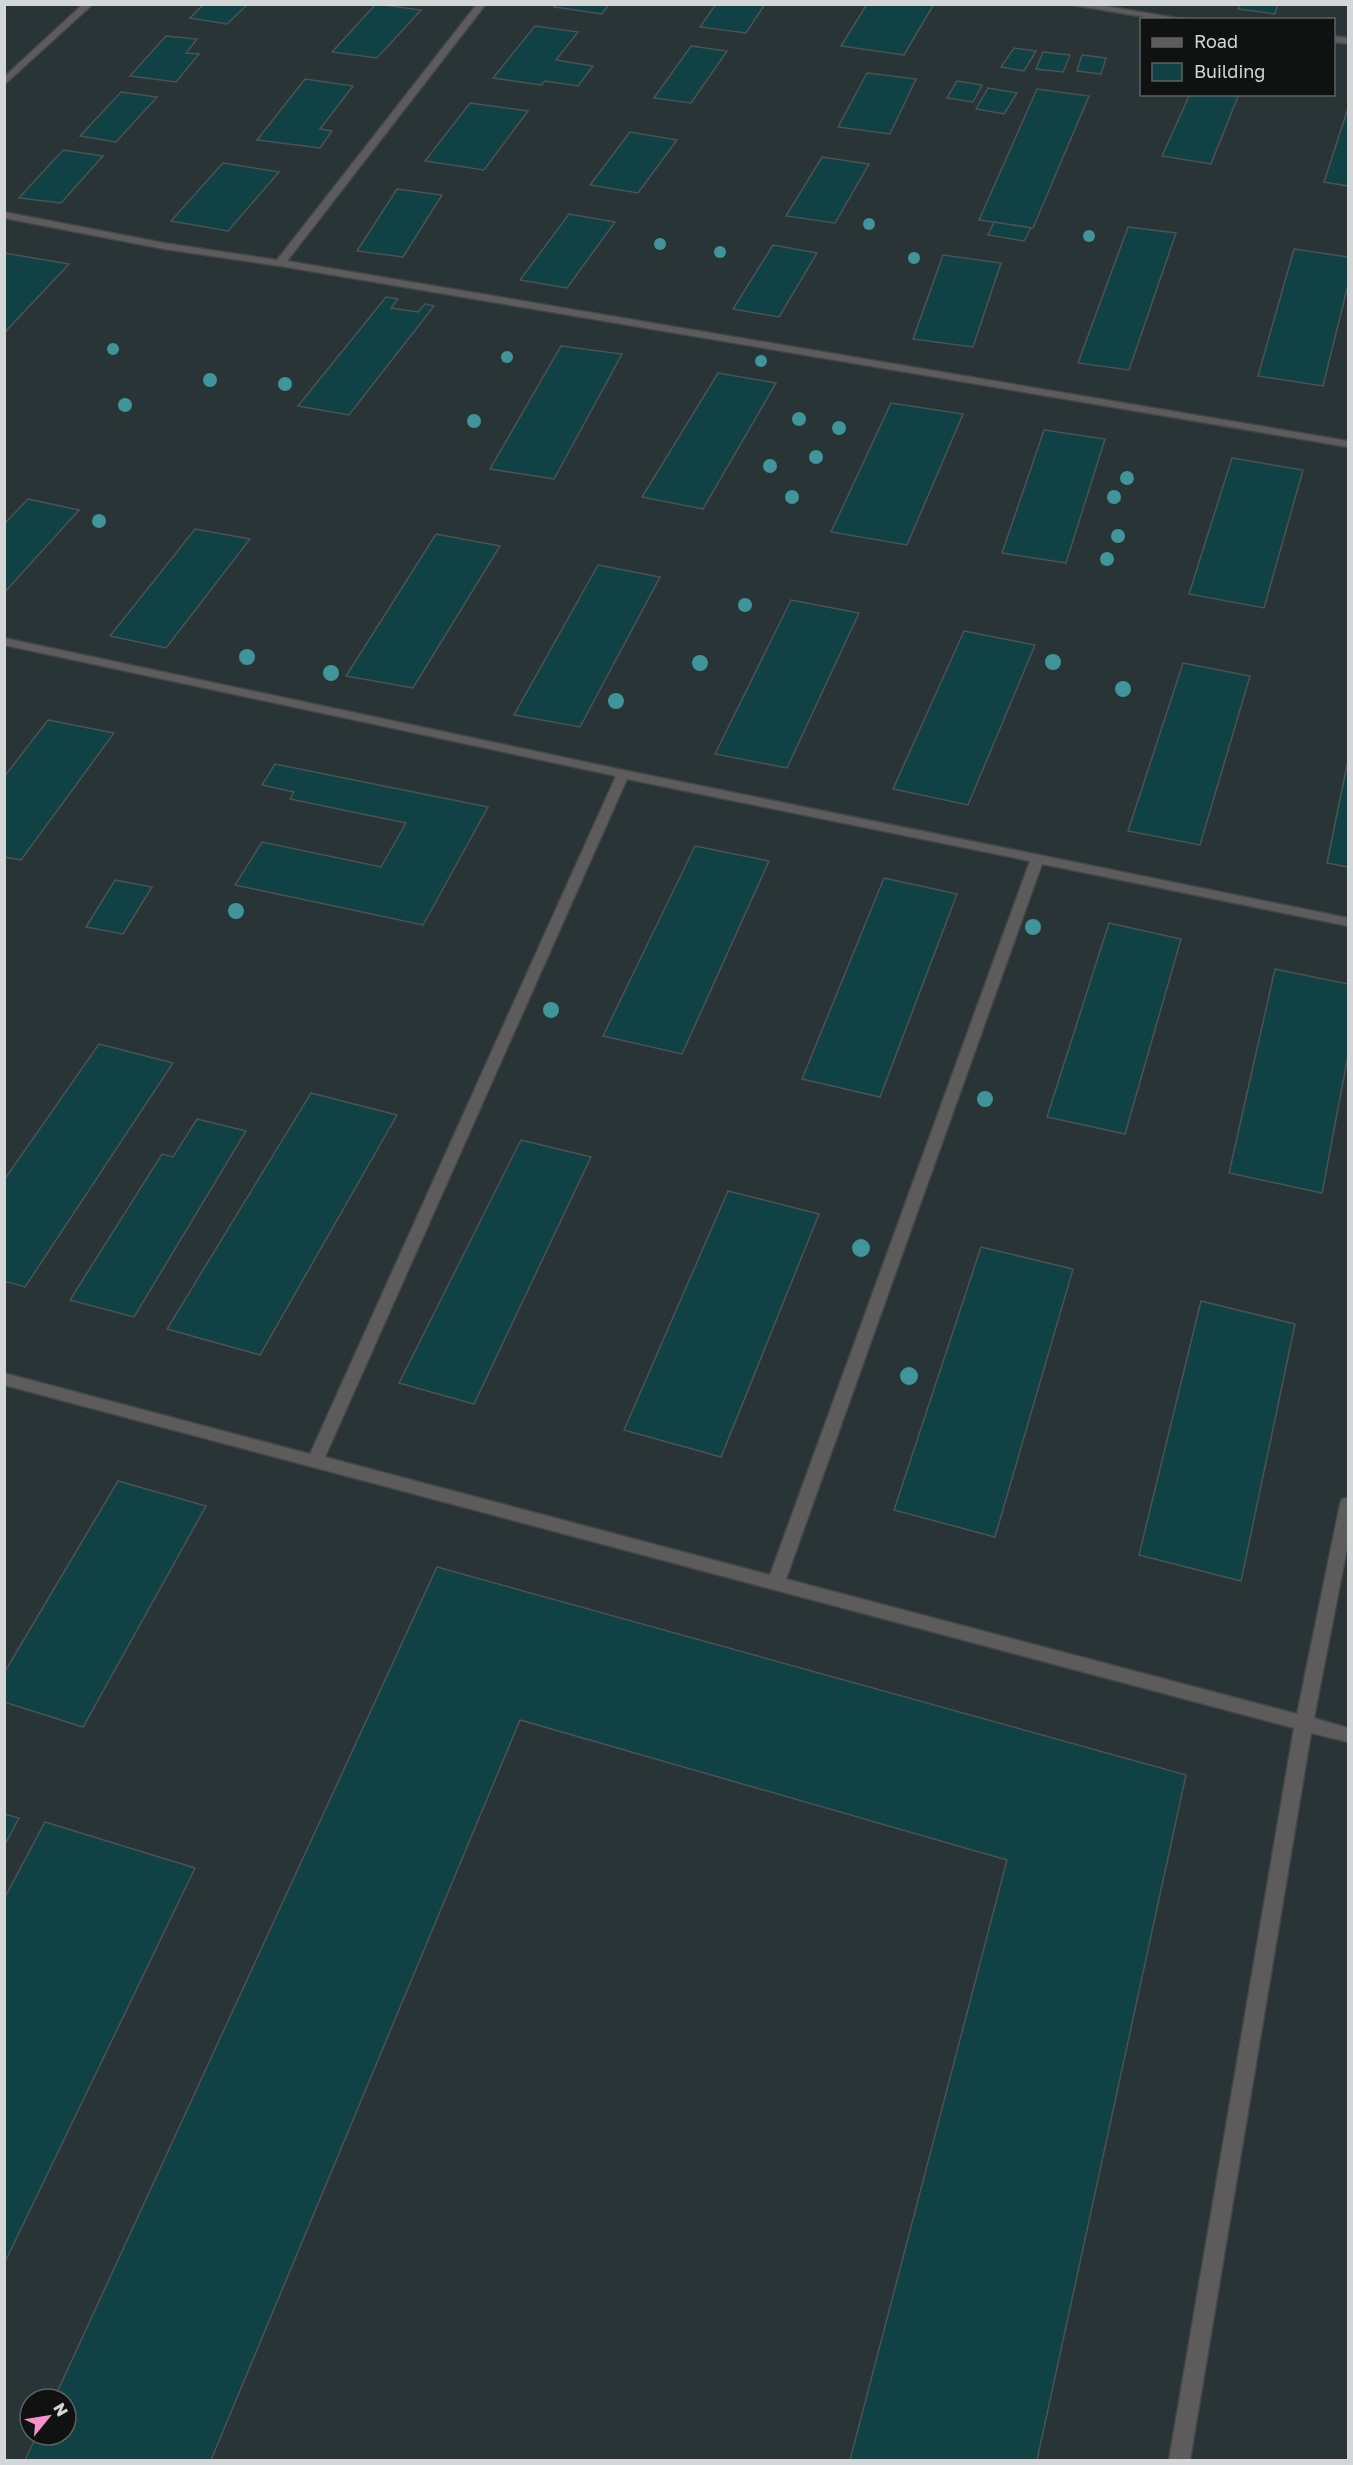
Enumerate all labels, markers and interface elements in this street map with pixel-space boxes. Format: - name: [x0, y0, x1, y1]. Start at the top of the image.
- legend: [1140, 18, 1335, 96]
- text: Road: [1194, 30, 1238, 52]
- text: Building: [1194, 60, 1265, 82]
- north arrow: [18, 2387, 78, 2447]
- text: N: [49, 2399, 73, 2420]

